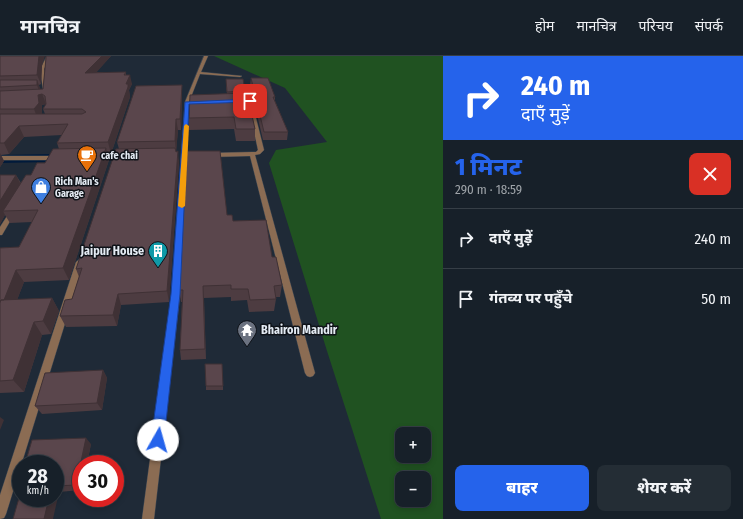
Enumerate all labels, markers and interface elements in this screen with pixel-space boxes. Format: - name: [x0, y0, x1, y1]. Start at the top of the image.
- text: मानचित्र: [20, 15, 80, 38]
- text: होम: [535, 18, 554, 35]
- text: मानचित्र: [576, 18, 617, 35]
- text: परिचय: [639, 18, 673, 35]
- text: संपर्क: [695, 18, 723, 35]
- text: 240 m: [521, 69, 590, 102]
- icon: right: [455, 72, 507, 124]
- pin: [233, 84, 267, 118]
- icon: arrive: [239, 90, 261, 112]
- text: दाएँ मुड़ें: [521, 103, 570, 125]
- cafe icon: cafe chai: [76, 144, 98, 172]
- place label: cafe chai: [101, 150, 138, 162]
- text: 1 मिनट: [455, 153, 522, 181]
- button: close: [689, 153, 731, 195]
- shop icon: Rich Man's Garage: [30, 176, 52, 204]
- place label: Rich Man's Garage: [55, 176, 99, 200]
- text: 290 m · 18:59: [455, 182, 522, 197]
- icon: right: [455, 228, 477, 250]
- text: दाएँ मुड़ें: [489, 229, 532, 247]
- text: 240 m: [695, 230, 731, 248]
- building icon: Jaipur House: [147, 240, 169, 268]
- place label: Jaipur House: [80, 244, 144, 258]
- icon: arrive: [455, 288, 477, 310]
- text: गंतव्य पर पहुँचे: [489, 289, 572, 307]
- text: 50 m: [701, 290, 731, 308]
- temple icon: Bhairon Mandir: [236, 319, 258, 347]
- place label: Bhairon Mandir: [261, 323, 338, 337]
- position arrow: [137, 419, 179, 461]
- map controls: [395, 427, 431, 507]
- button: +: [395, 427, 431, 463]
- speed limit sign: 30: [72, 455, 124, 507]
- text: 28: [28, 464, 48, 488]
- button: बाहर: [455, 465, 589, 511]
- button: शेयर करें: [597, 465, 731, 511]
- button: −: [395, 471, 431, 507]
- text: km/h: [27, 485, 49, 497]

